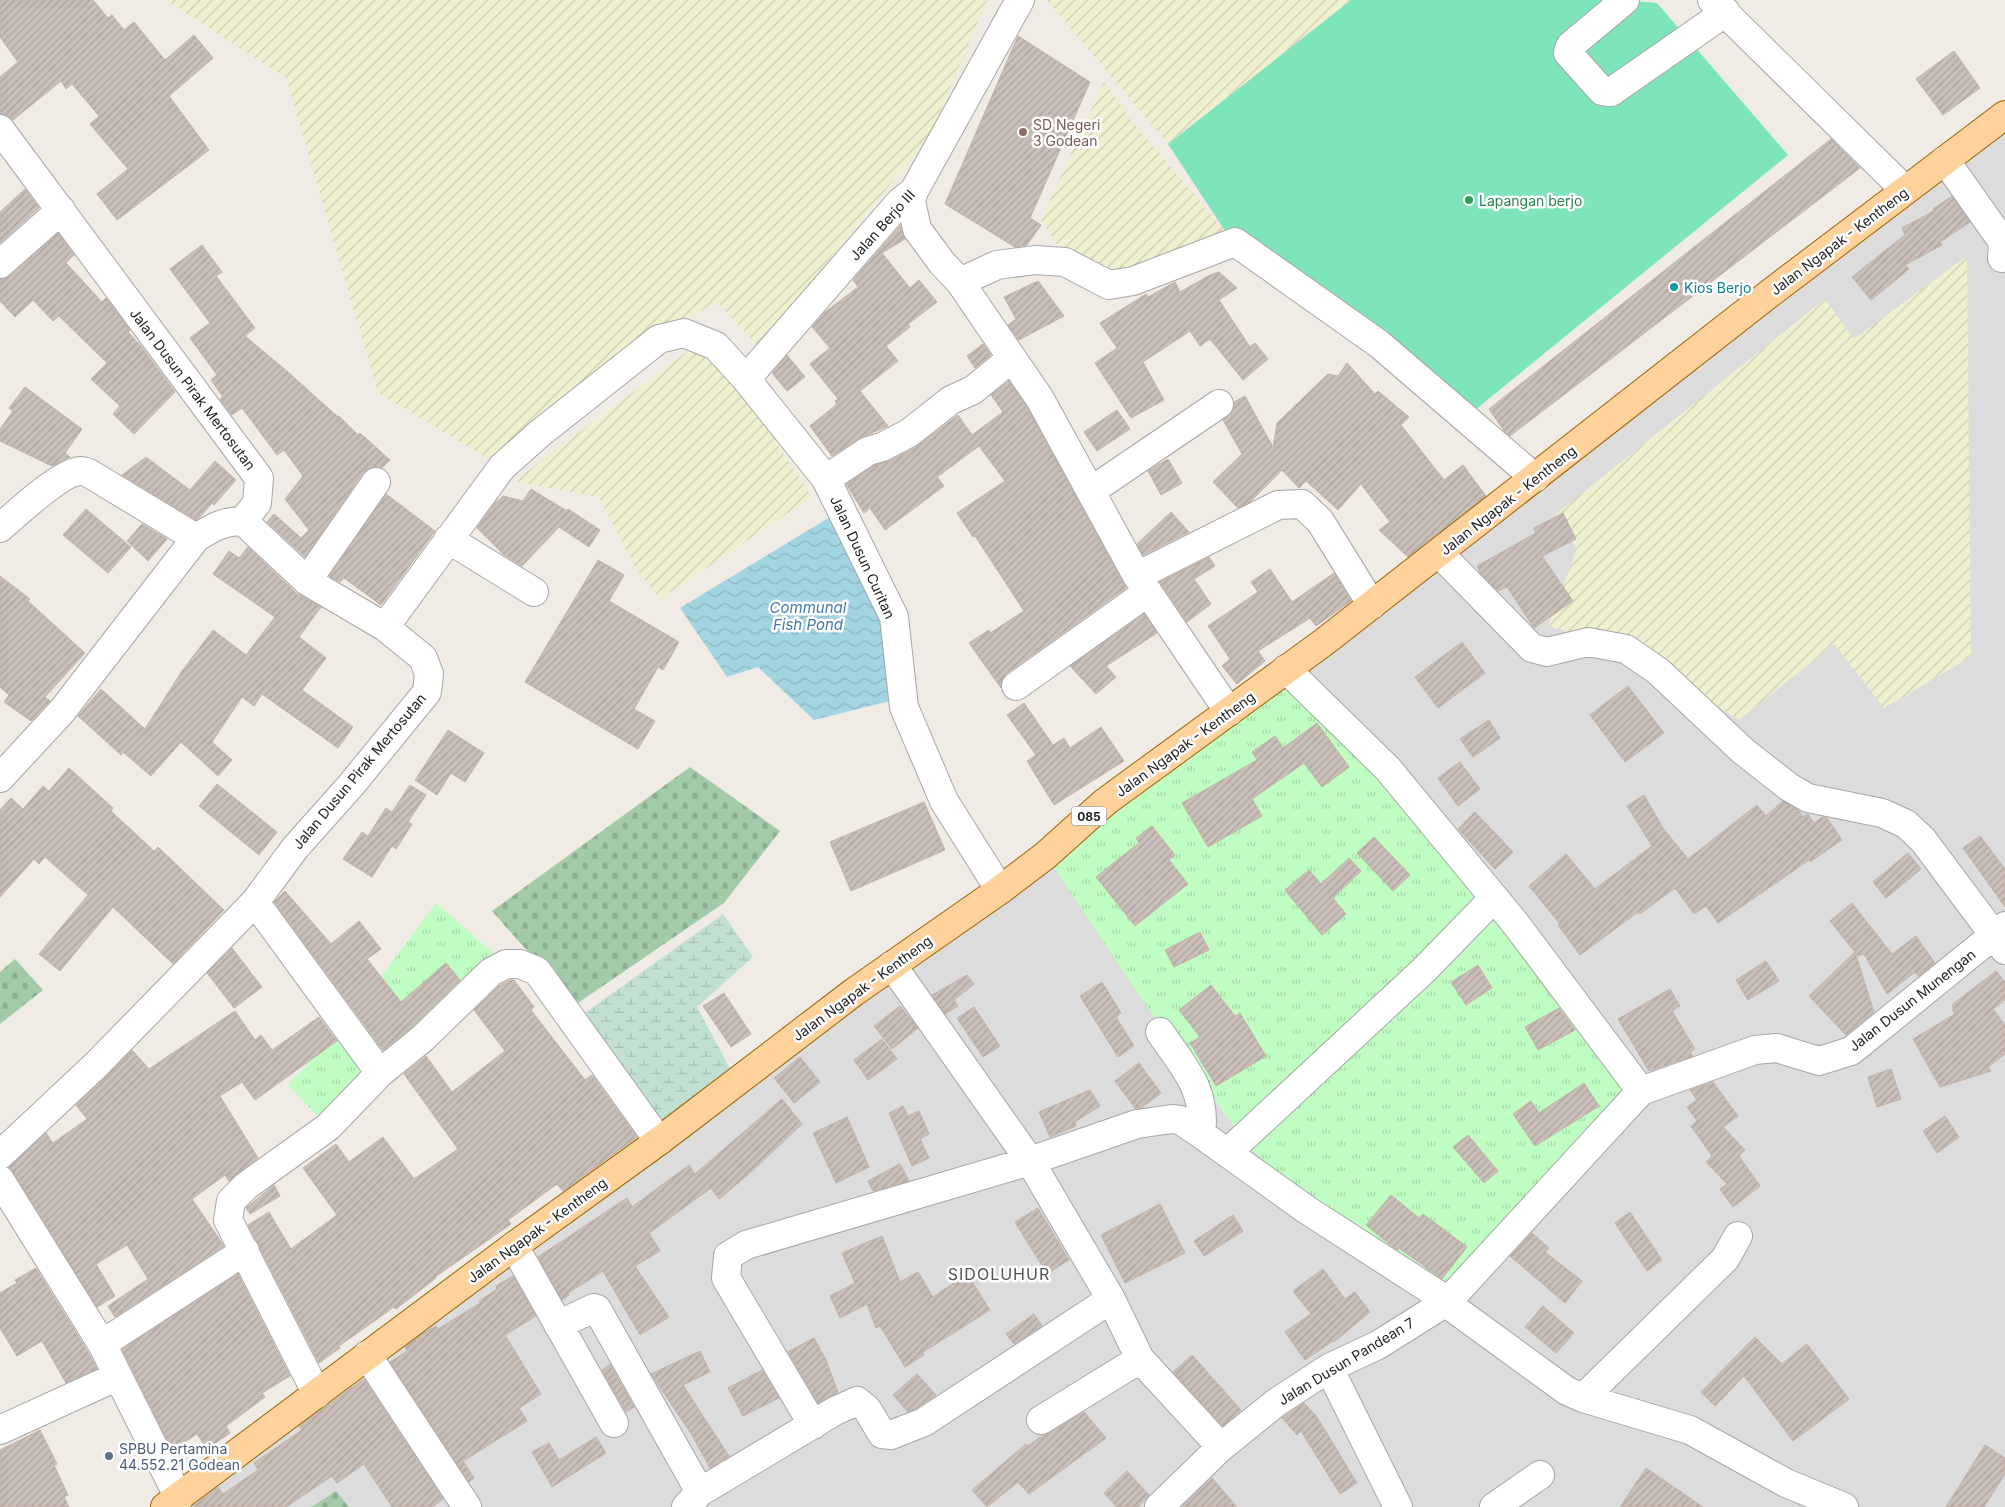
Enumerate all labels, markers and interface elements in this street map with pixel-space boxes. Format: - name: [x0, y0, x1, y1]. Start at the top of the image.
- place label: SD Negeri 3 Godean: [1033, 116, 1100, 149]
- marker: SD Negeri 3 Godean: [1017, 126, 1029, 138]
- street label: Jalan Ngapak - Kentheng: [1767, 184, 1911, 298]
- street label: Jalan Berjo III: [846, 186, 918, 264]
- place label: Lapangan berjo: [1479, 192, 1582, 209]
- marker: Lapangan berjo: [1463, 194, 1475, 206]
- place label: Kios Berjo: [1684, 279, 1751, 296]
- marker: Kios Berjo: [1668, 281, 1680, 293]
- street label: Jalan Dusun Pirak Mertosutan: [127, 305, 259, 473]
- street label: Jalan Ngapak - Kentheng: [1437, 442, 1579, 558]
- street label: Jalan Dusun Curitan: [827, 493, 899, 621]
- water label: Communal Fish Pond: [770, 598, 847, 634]
- street label: Jalan Ngapak - Kentheng: [1112, 688, 1258, 800]
- street label: Jalan Dusun Pirak Mertosutan: [289, 690, 429, 852]
- road number: 085: [1072, 806, 1106, 826]
- street label: Jalan Ngapak - Kentheng: [789, 932, 935, 1044]
- street label: Jalan Dusun Munengan: [1845, 945, 1979, 1055]
- street label: Jalan Ngapak - Kentheng: [464, 1174, 610, 1286]
- district label: SIDOLUHUR: [948, 1264, 1050, 1284]
- street label: Jalan Dusun Pandean 7: [1275, 1314, 1417, 1408]
- place label: SPBU Pertamina 44.552.21 Godean: [119, 1440, 240, 1473]
- marker: SPBU Pertamina 44.552.21 Godean: [103, 1450, 115, 1462]

